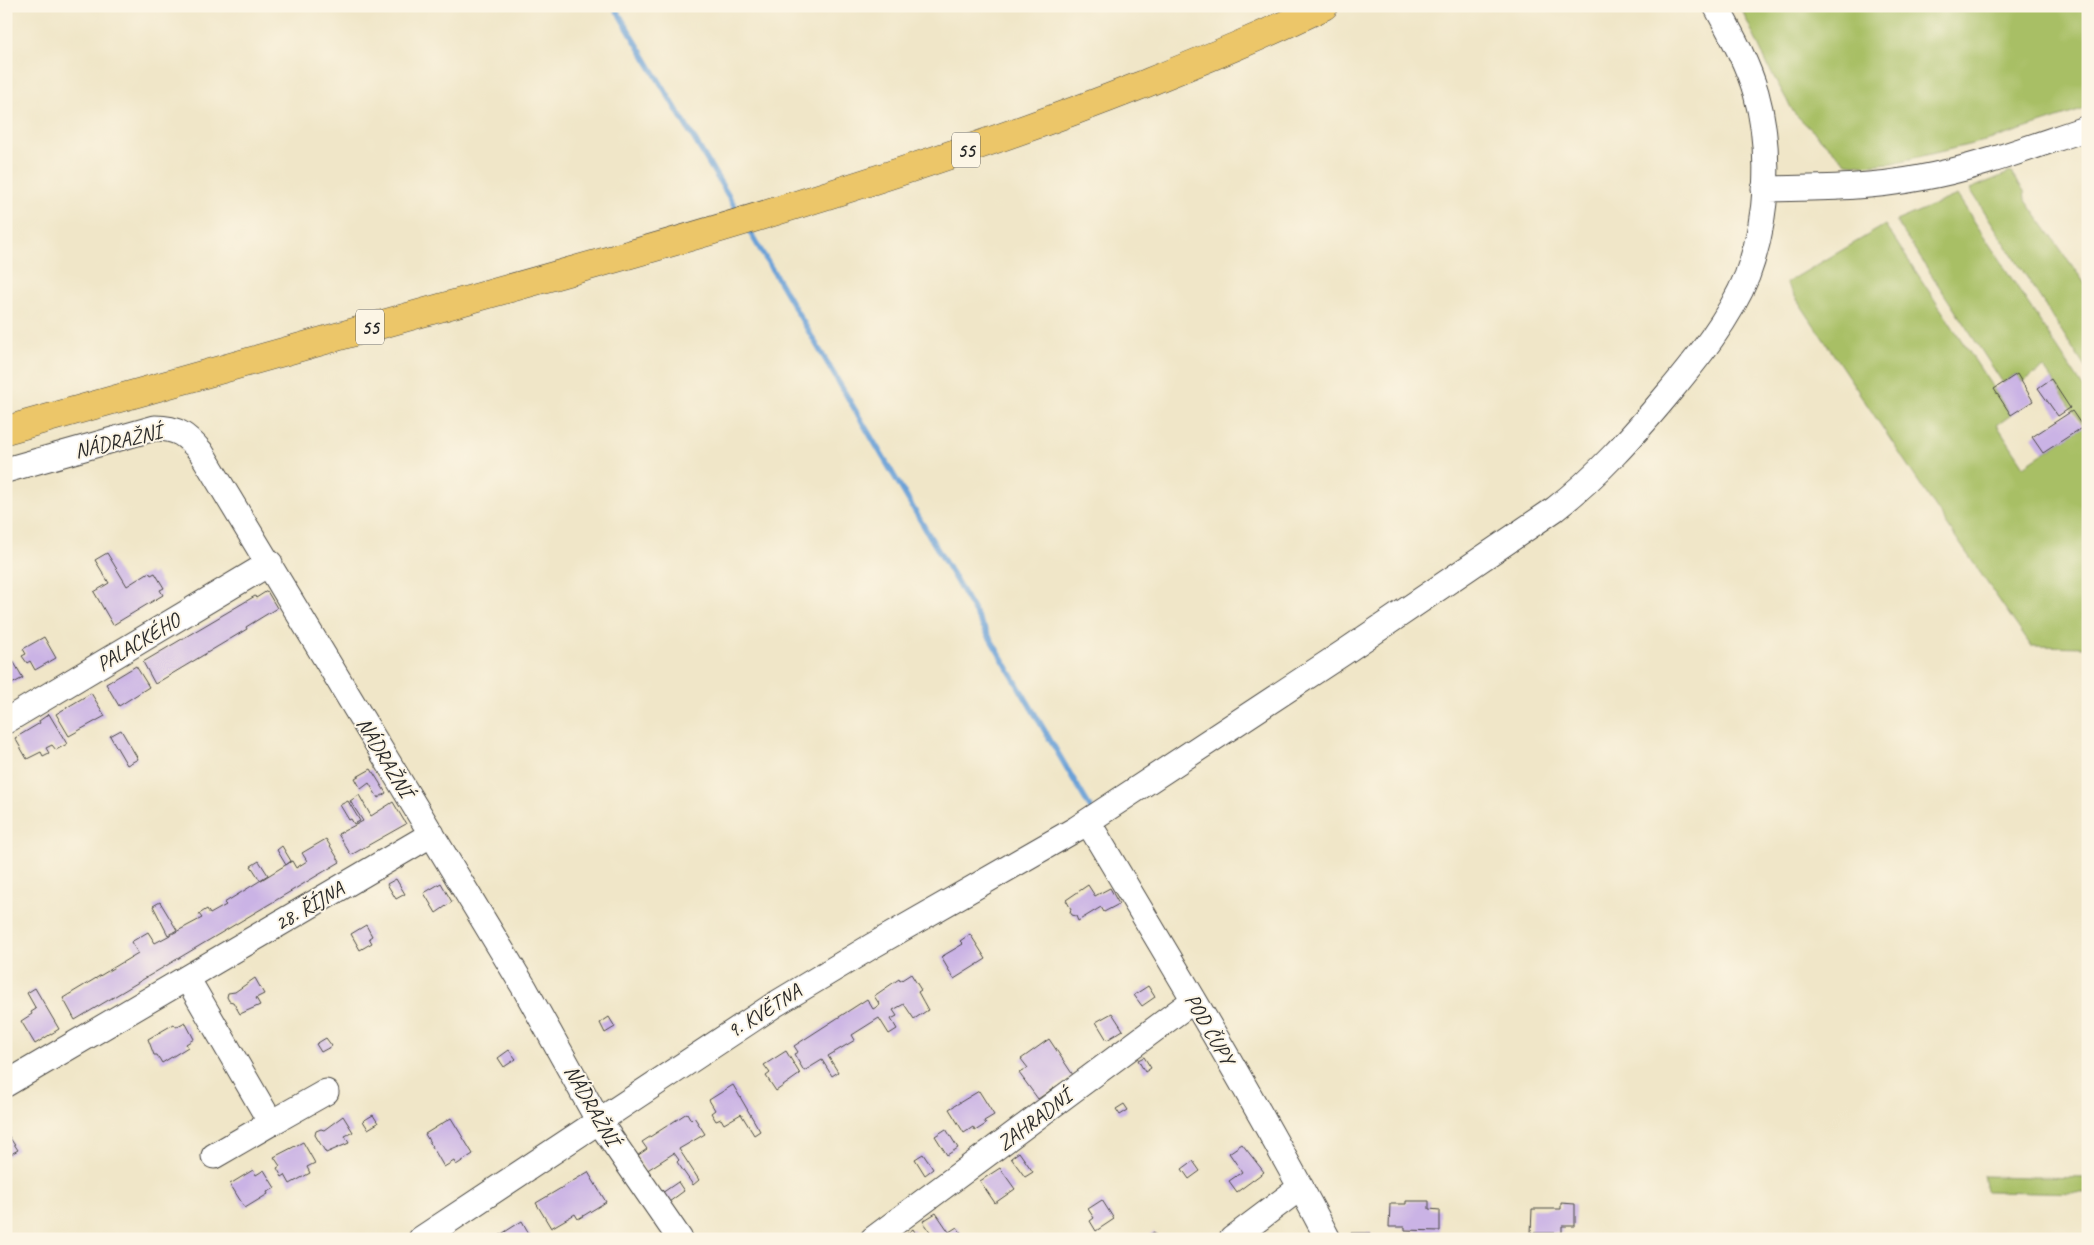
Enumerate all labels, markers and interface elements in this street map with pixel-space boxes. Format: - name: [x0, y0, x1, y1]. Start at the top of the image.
- road number: 55: [952, 132, 980, 168]
- road number: 55: [356, 310, 384, 344]
- street label: NÁDRAŽNÍ: [72, 417, 168, 464]
- street label: PALACKÉHO: [92, 606, 187, 677]
- street label: NÁDRAŽNÍ: [351, 713, 421, 805]
- street label: 28. ŘÍJNA: [270, 875, 350, 936]
- street label: 9. KVĚTNA: [722, 977, 807, 1044]
- street label: POD ČUPY: [1179, 989, 1242, 1072]
- street label: NÁDRAŽNÍ: [559, 1060, 628, 1154]
- street label: ZAHRADNÍ: [992, 1081, 1080, 1156]

